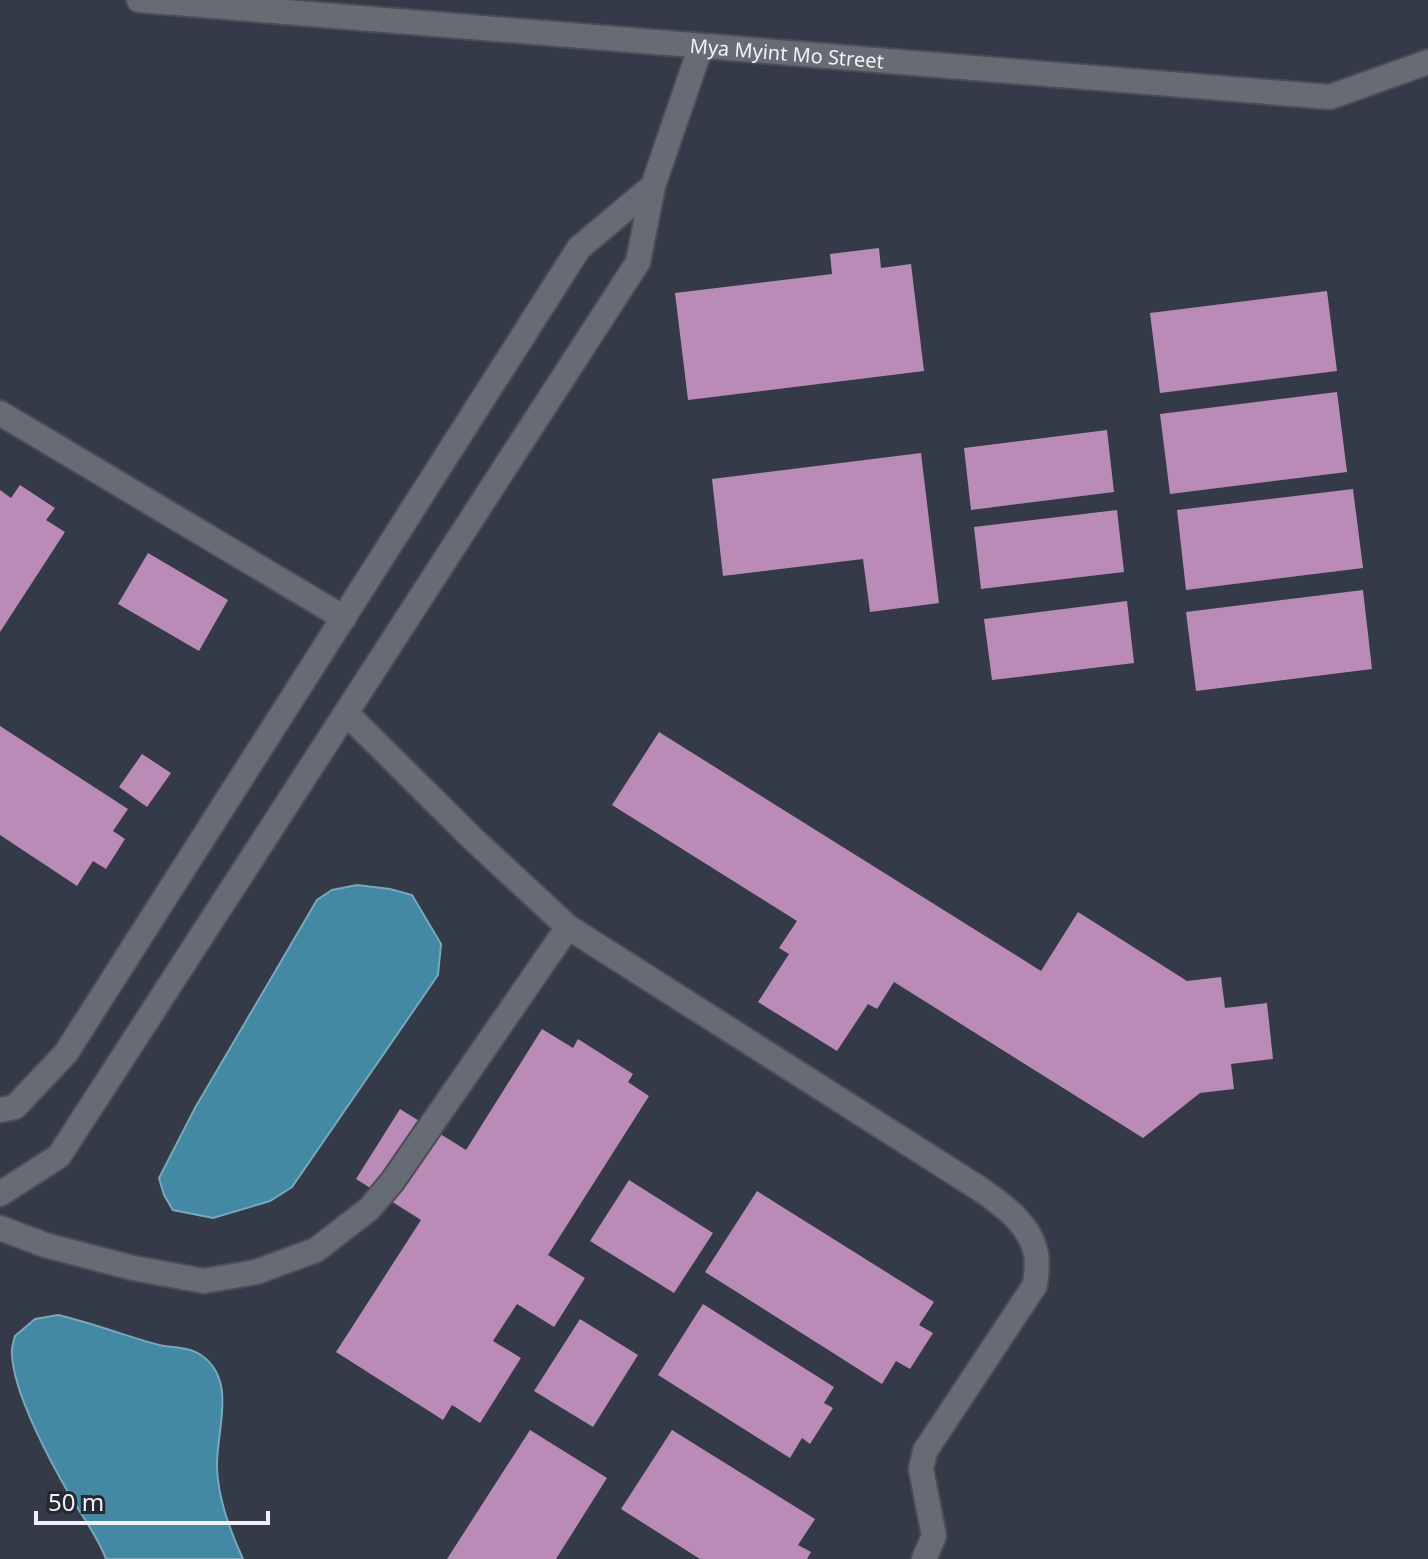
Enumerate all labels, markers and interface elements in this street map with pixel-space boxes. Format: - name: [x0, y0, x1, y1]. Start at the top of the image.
- street label: Mya Myint Mo Street: [689, 31, 885, 74]
- scale bar: [36, 1475, 268, 1525]
- text: 50 m: [48, 1485, 104, 1518]

